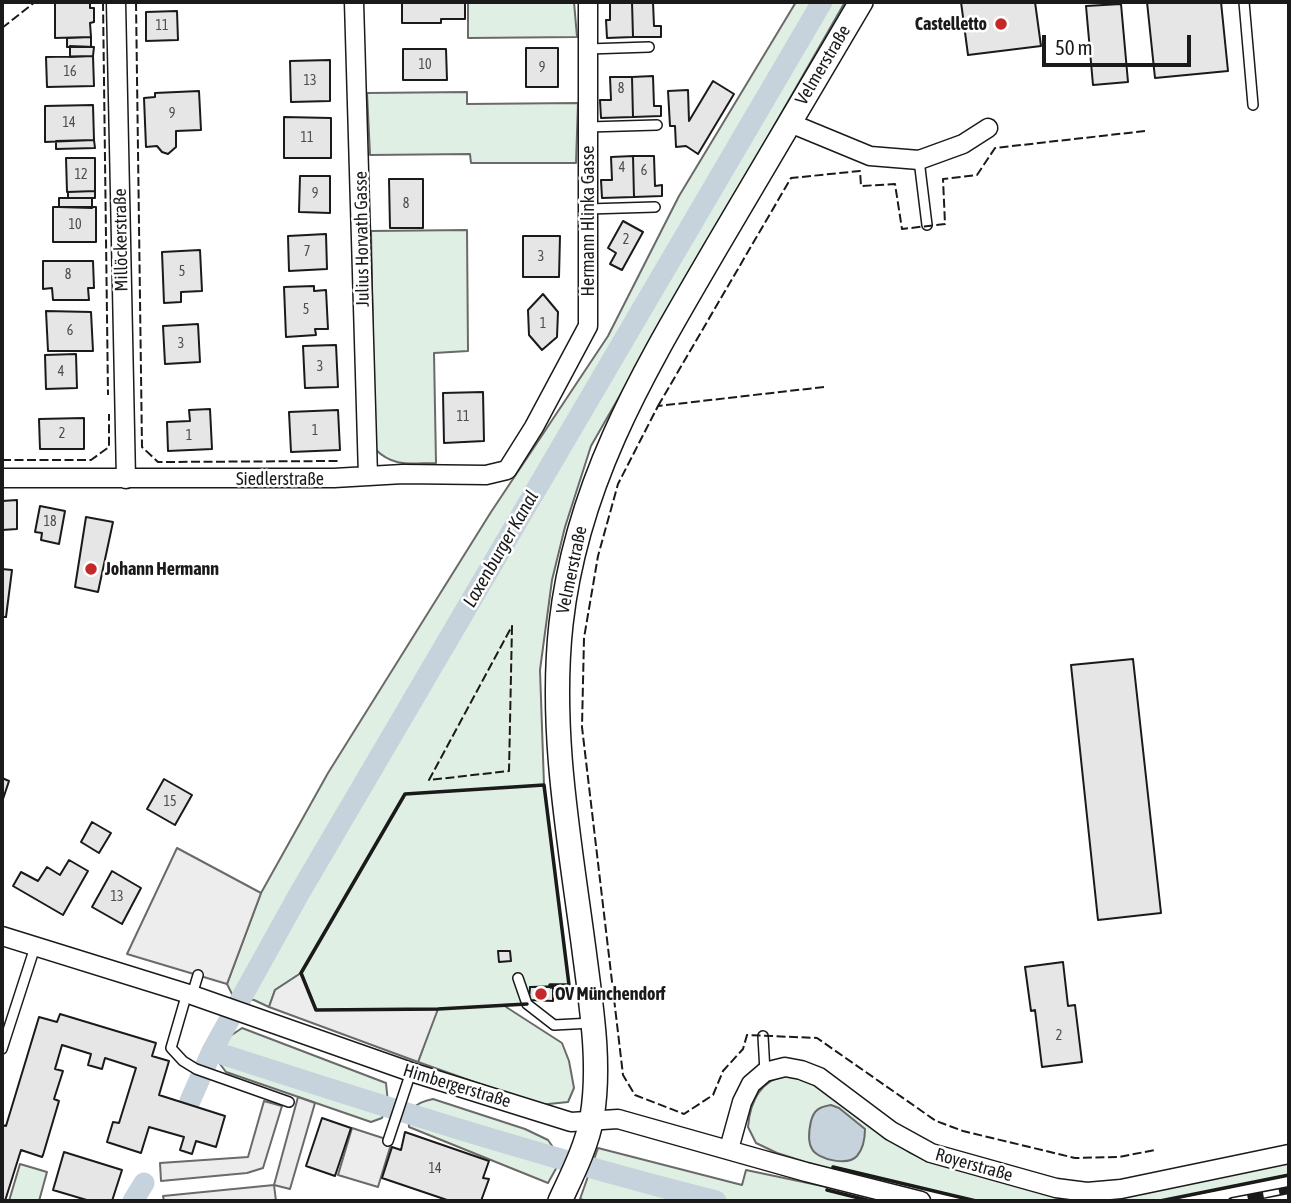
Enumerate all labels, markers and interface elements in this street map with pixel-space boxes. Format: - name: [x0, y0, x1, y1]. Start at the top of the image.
- place label: Castelletto: [915, 13, 987, 35]
- marker: Castelletto: [993, 16, 1009, 32]
- house number: 11: [155, 18, 169, 34]
- street label: Velmerstraße: [791, 21, 855, 109]
- scale bar: [1046, 21, 1195, 65]
- text: 50 m: [1055, 35, 1093, 59]
- house number: 10: [418, 57, 432, 73]
- house number: 9: [539, 60, 545, 76]
- house number: 16: [63, 64, 77, 80]
- house number: 13: [303, 73, 317, 89]
- house number: 8: [618, 81, 624, 97]
- house number: 9: [169, 106, 175, 122]
- house number: 14: [62, 115, 76, 131]
- house number: 11: [300, 130, 314, 146]
- street label: Hermann Hlinka Gasse: [577, 146, 599, 296]
- house number: 4: [619, 160, 625, 176]
- house number: 6: [641, 163, 647, 179]
- house number: 12: [74, 167, 88, 183]
- street label: Julius Horvath Gasse: [350, 171, 374, 307]
- house number: 9: [312, 186, 318, 202]
- street label: Millöckerstraße: [109, 188, 133, 292]
- house number: 8: [403, 196, 409, 212]
- house number: 10: [68, 217, 82, 233]
- house number: 2: [623, 232, 629, 248]
- house number: 7: [304, 244, 310, 260]
- house number: 3: [538, 249, 544, 265]
- house number: 5: [179, 264, 185, 280]
- house number: 8: [65, 267, 71, 283]
- house number: 5: [303, 302, 309, 318]
- house number: 1: [540, 316, 546, 332]
- house number: 6: [67, 323, 73, 339]
- house number: 3: [178, 336, 184, 352]
- house number: 3: [317, 359, 323, 375]
- house number: 4: [58, 364, 64, 380]
- house number: 11: [456, 409, 470, 425]
- house number: 1: [312, 423, 318, 439]
- house number: 2: [59, 426, 65, 442]
- house number: 1: [186, 428, 192, 444]
- street label: Siedlerstraße: [236, 468, 324, 490]
- water label: Laxenburger Kanal: [458, 487, 544, 611]
- house number: 18: [43, 514, 57, 530]
- street label: Velmerstraße: [552, 524, 592, 616]
- place label: Johann Hermann: [105, 558, 219, 580]
- marker: Johann Hermann: [83, 561, 99, 577]
- house number: 15: [163, 794, 177, 810]
- house number: 13: [110, 889, 124, 905]
- place label: OV Münchendorf: [555, 983, 665, 1005]
- marker: OV Münchendorf: [533, 986, 549, 1002]
- house number: 2: [1056, 1028, 1062, 1044]
- street label: Himbergerstraße: [401, 1059, 513, 1113]
- street label: Royerstraße: [933, 1144, 1015, 1186]
- house number: 14: [428, 1161, 442, 1177]

